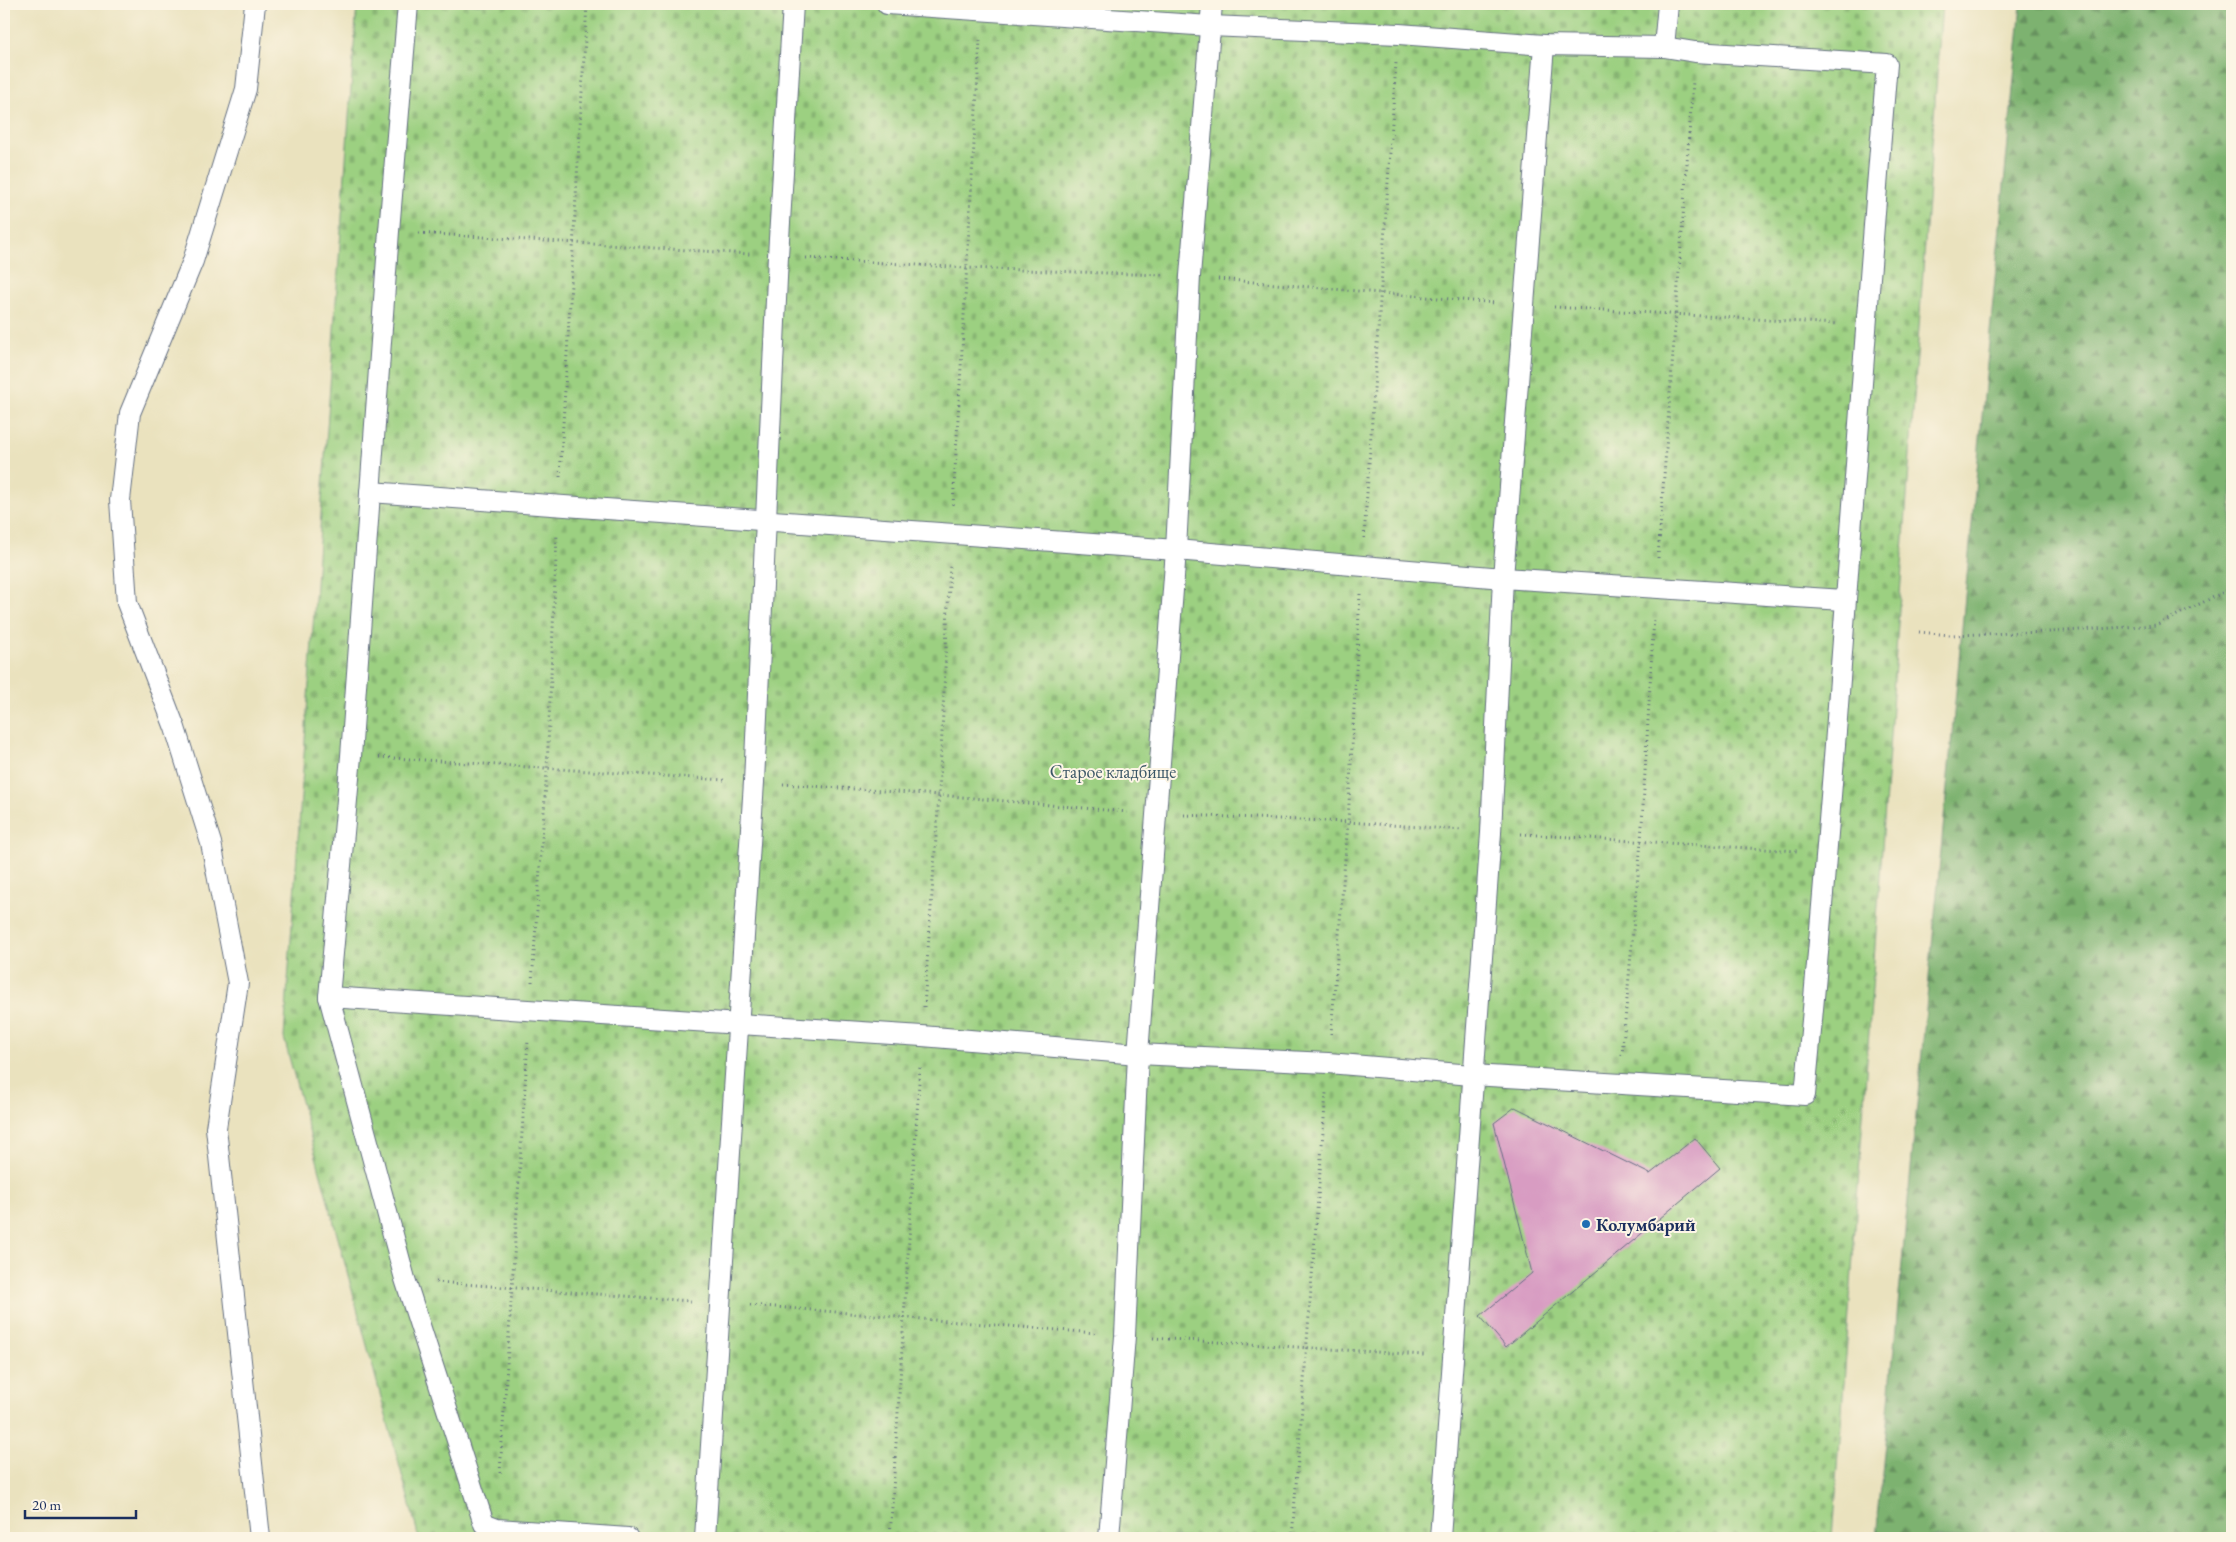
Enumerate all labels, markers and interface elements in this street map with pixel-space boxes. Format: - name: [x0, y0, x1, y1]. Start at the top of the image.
- park label: Старое кладбище: [1050, 760, 1176, 783]
- place label: Колумбарий: [1596, 1213, 1696, 1236]
- marker: Колумбарий: [1580, 1218, 1592, 1230]
- scale bar: [25, 1487, 136, 1519]
- text: 20 m: [32, 1495, 61, 1514]

